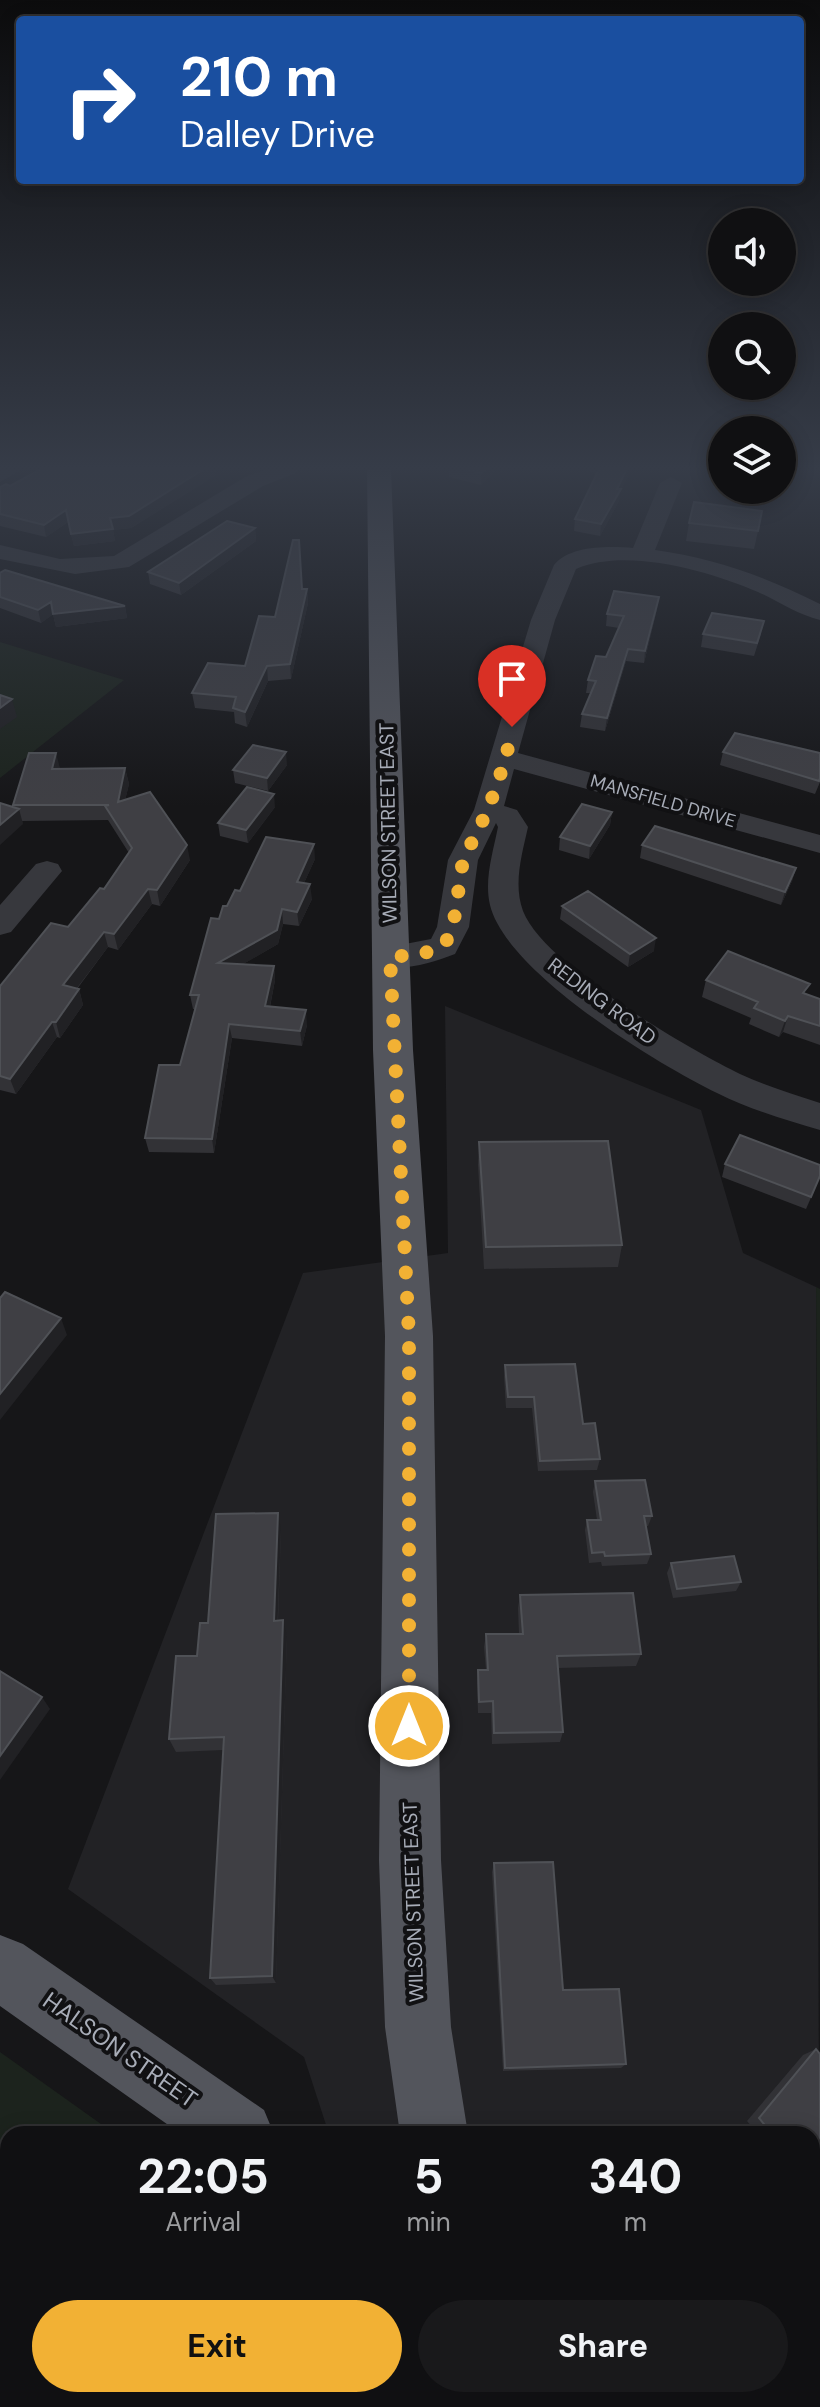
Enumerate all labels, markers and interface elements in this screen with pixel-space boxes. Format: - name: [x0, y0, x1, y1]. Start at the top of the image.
- text: 210 m: [180, 40, 338, 113]
- icon: right: [48, 48, 152, 152]
- text: Dalley Drive: [180, 111, 375, 158]
- map controls: [708, 208, 796, 504]
- button: sound: [708, 208, 796, 296]
- button: search: [708, 312, 796, 400]
- button: layers: [708, 416, 796, 504]
- pin: [478, 645, 546, 727]
- icon: arrive: [490, 657, 534, 701]
- street label: WILSON STREET EAST: [373, 722, 403, 924]
- street label: MANSFIELD DRIVE: [588, 769, 738, 833]
- street label: REDING ROAD: [543, 952, 661, 1050]
- position arrow: [367, 1684, 451, 1768]
- street label: WILSON STREET EAST: [397, 1801, 429, 2003]
- street label: HALSON STREET: [37, 1985, 204, 2114]
- text: 22:05: [138, 2145, 269, 2208]
- text: 5: [414, 2145, 444, 2208]
- text: 340: [588, 2145, 682, 2208]
- text: Arrival: [165, 2205, 241, 2239]
- text: min: [406, 2205, 451, 2239]
- text: m: [624, 2205, 647, 2239]
- button: Exit: [32, 2300, 402, 2392]
- button: Share: [418, 2300, 788, 2392]

